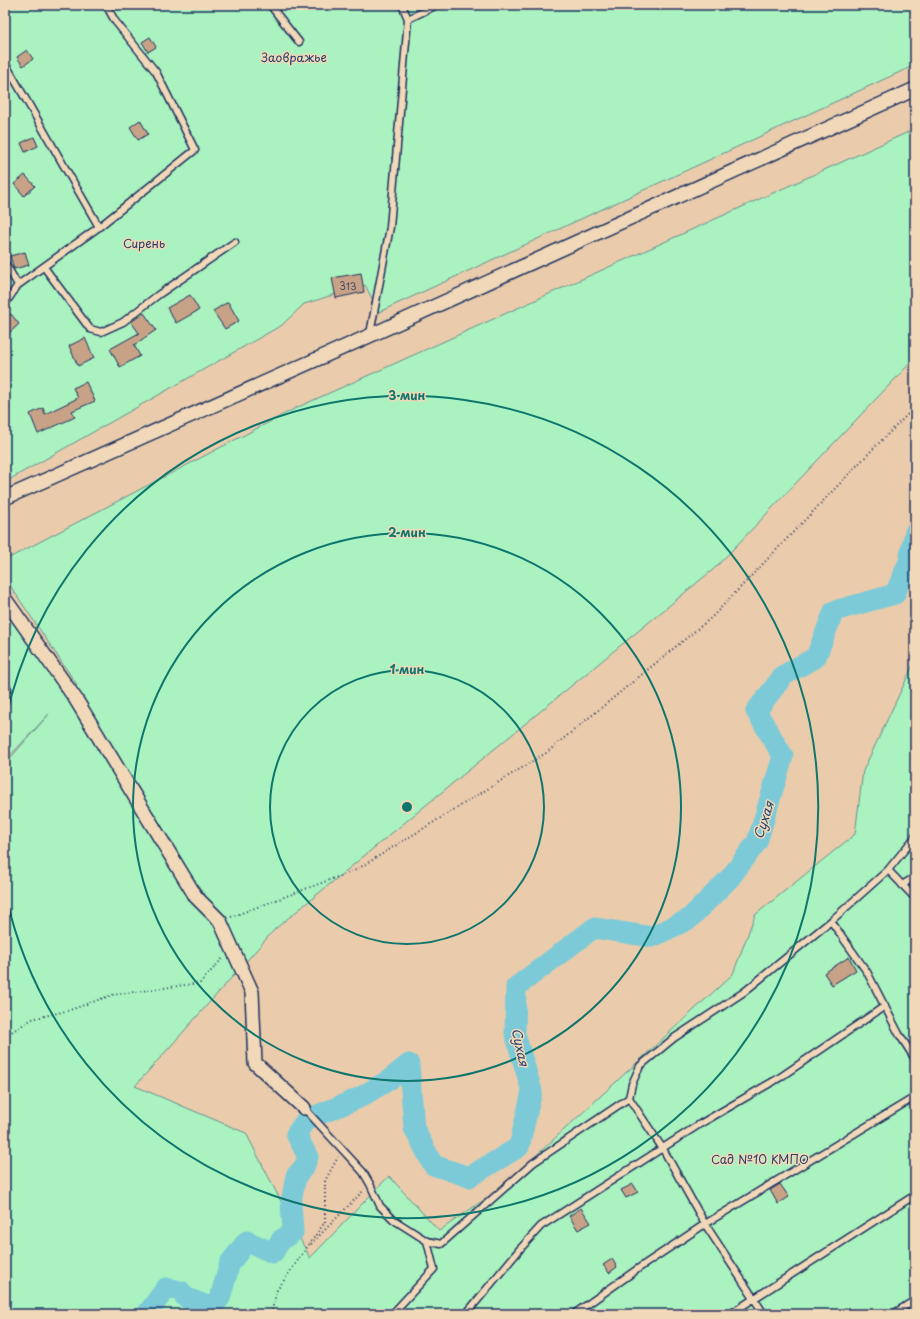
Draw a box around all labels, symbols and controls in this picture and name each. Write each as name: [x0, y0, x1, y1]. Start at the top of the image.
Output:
park label: Заовражье: [261, 48, 327, 66]
park label: Сирень: [123, 234, 165, 252]
house number: 313: [339, 278, 357, 293]
text: 3 мин: [389, 386, 426, 404]
text: 2 мин: [388, 523, 426, 541]
text: 1 мин: [390, 660, 425, 678]
water label: Сухая: [748, 798, 778, 841]
centre of rings: [400, 800, 414, 814]
water label: Сухая: [508, 1026, 534, 1069]
park label: Сад №10 КМПО: [711, 1150, 809, 1168]

